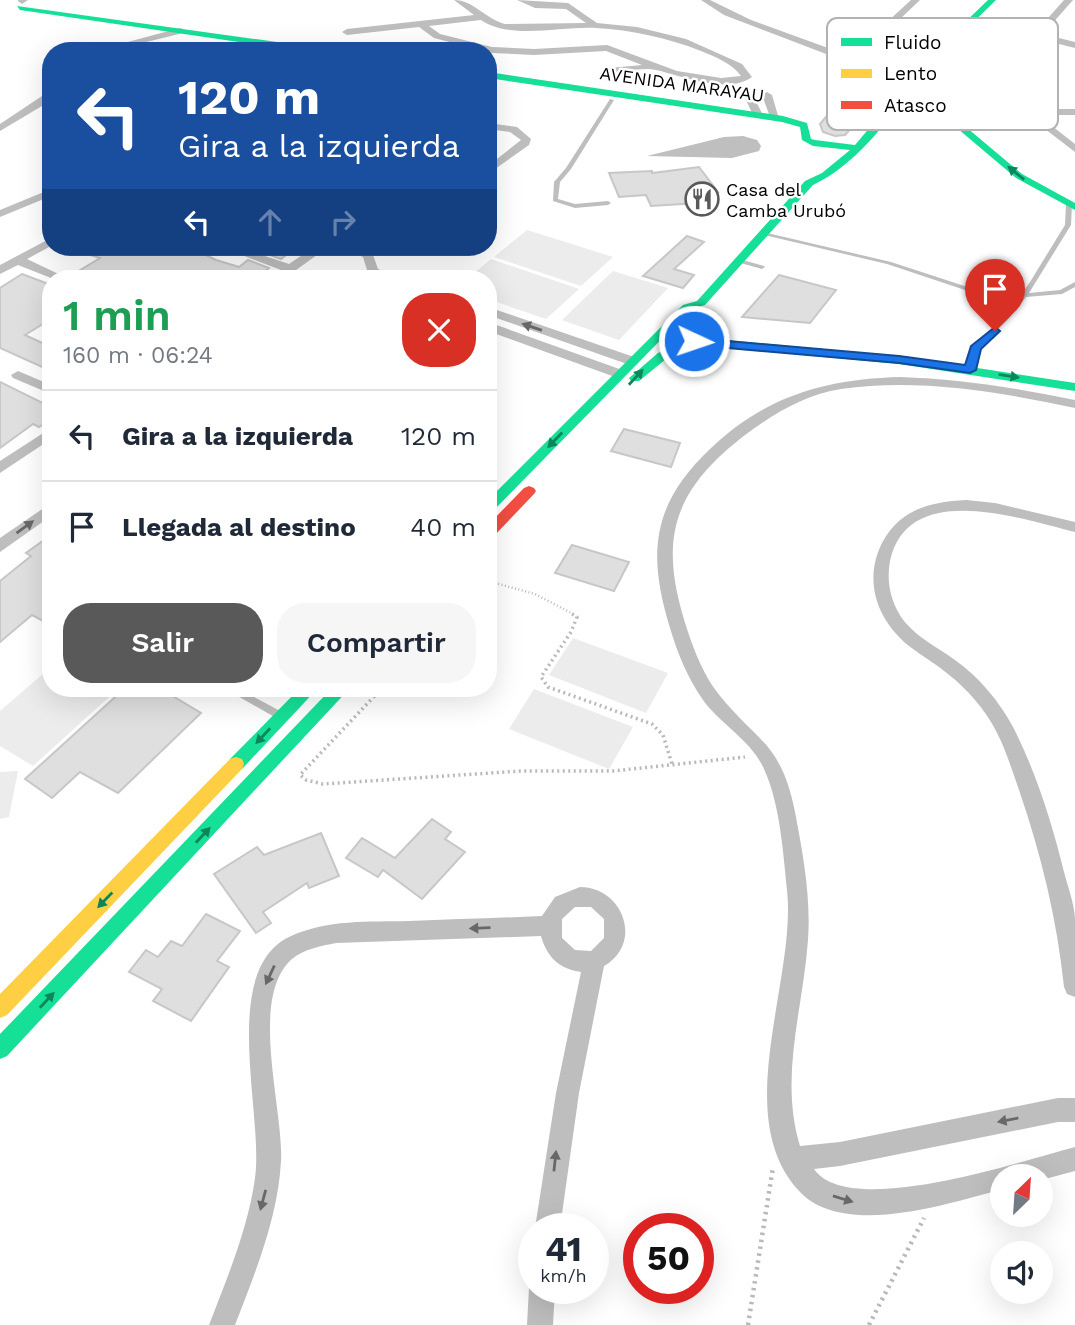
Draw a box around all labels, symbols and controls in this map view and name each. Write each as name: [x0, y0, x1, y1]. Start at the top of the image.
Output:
legend: [827, 18, 1058, 130]
text: Fluido: [884, 31, 942, 54]
street label: AVENIDA MARAYAU: [599, 62, 765, 106]
text: Lento: [884, 62, 937, 85]
text: 120 m: [178, 68, 320, 126]
icon: left: [63, 70, 154, 161]
text: Atasco: [884, 94, 947, 117]
text: Gira a la izquierda: [178, 127, 460, 165]
one-way arrow: [1008, 165, 1026, 180]
place label: Casa del Camba Urubó: [726, 179, 846, 221]
restaurant icon: Casa del Camba Urubó: [683, 180, 721, 218]
icon: left: [178, 203, 216, 241]
icon: ahead: [251, 203, 289, 241]
icon: right: [324, 203, 362, 241]
pin: [965, 259, 1025, 331]
icon: arrive: [976, 270, 1014, 308]
text: 1 min: [63, 291, 171, 340]
button: close: [402, 293, 476, 367]
position arrow: [657, 304, 731, 378]
one-way arrow: [522, 321, 543, 332]
text: 160 m · 06:24: [63, 342, 213, 369]
one-way arrow: [628, 369, 644, 386]
one-way arrow: [998, 370, 1020, 381]
icon: left: [63, 417, 101, 455]
text: Gira a la izquierda: [122, 421, 353, 451]
text: 120 m: [401, 421, 476, 451]
one-way arrow: [548, 431, 564, 448]
icon: arrive: [63, 508, 101, 546]
text: Llegada al destino: [122, 512, 356, 542]
text: 40 m: [410, 512, 476, 542]
one-way arrow: [16, 520, 35, 534]
button: Salir: [63, 603, 263, 683]
button: Compartir: [277, 603, 476, 683]
one-way arrow: [255, 727, 271, 744]
one-way arrow: [195, 827, 211, 844]
one-way arrow: [97, 891, 113, 908]
one-way arrow: [469, 923, 491, 934]
one-way arrow: [264, 965, 276, 985]
one-way arrow: [38, 992, 54, 1009]
one-way arrow: [997, 1115, 1019, 1126]
one-way arrow: [550, 1149, 561, 1171]
north arrow: [990, 1164, 1054, 1227]
map controls: [990, 1164, 1053, 1304]
one-way arrow: [257, 1189, 268, 1211]
one-way arrow: [833, 1194, 854, 1205]
speed limit sign: 50: [623, 1213, 714, 1304]
text: 41: [545, 1228, 582, 1270]
button: sound: [990, 1241, 1053, 1304]
text: km/h: [540, 1265, 587, 1286]

